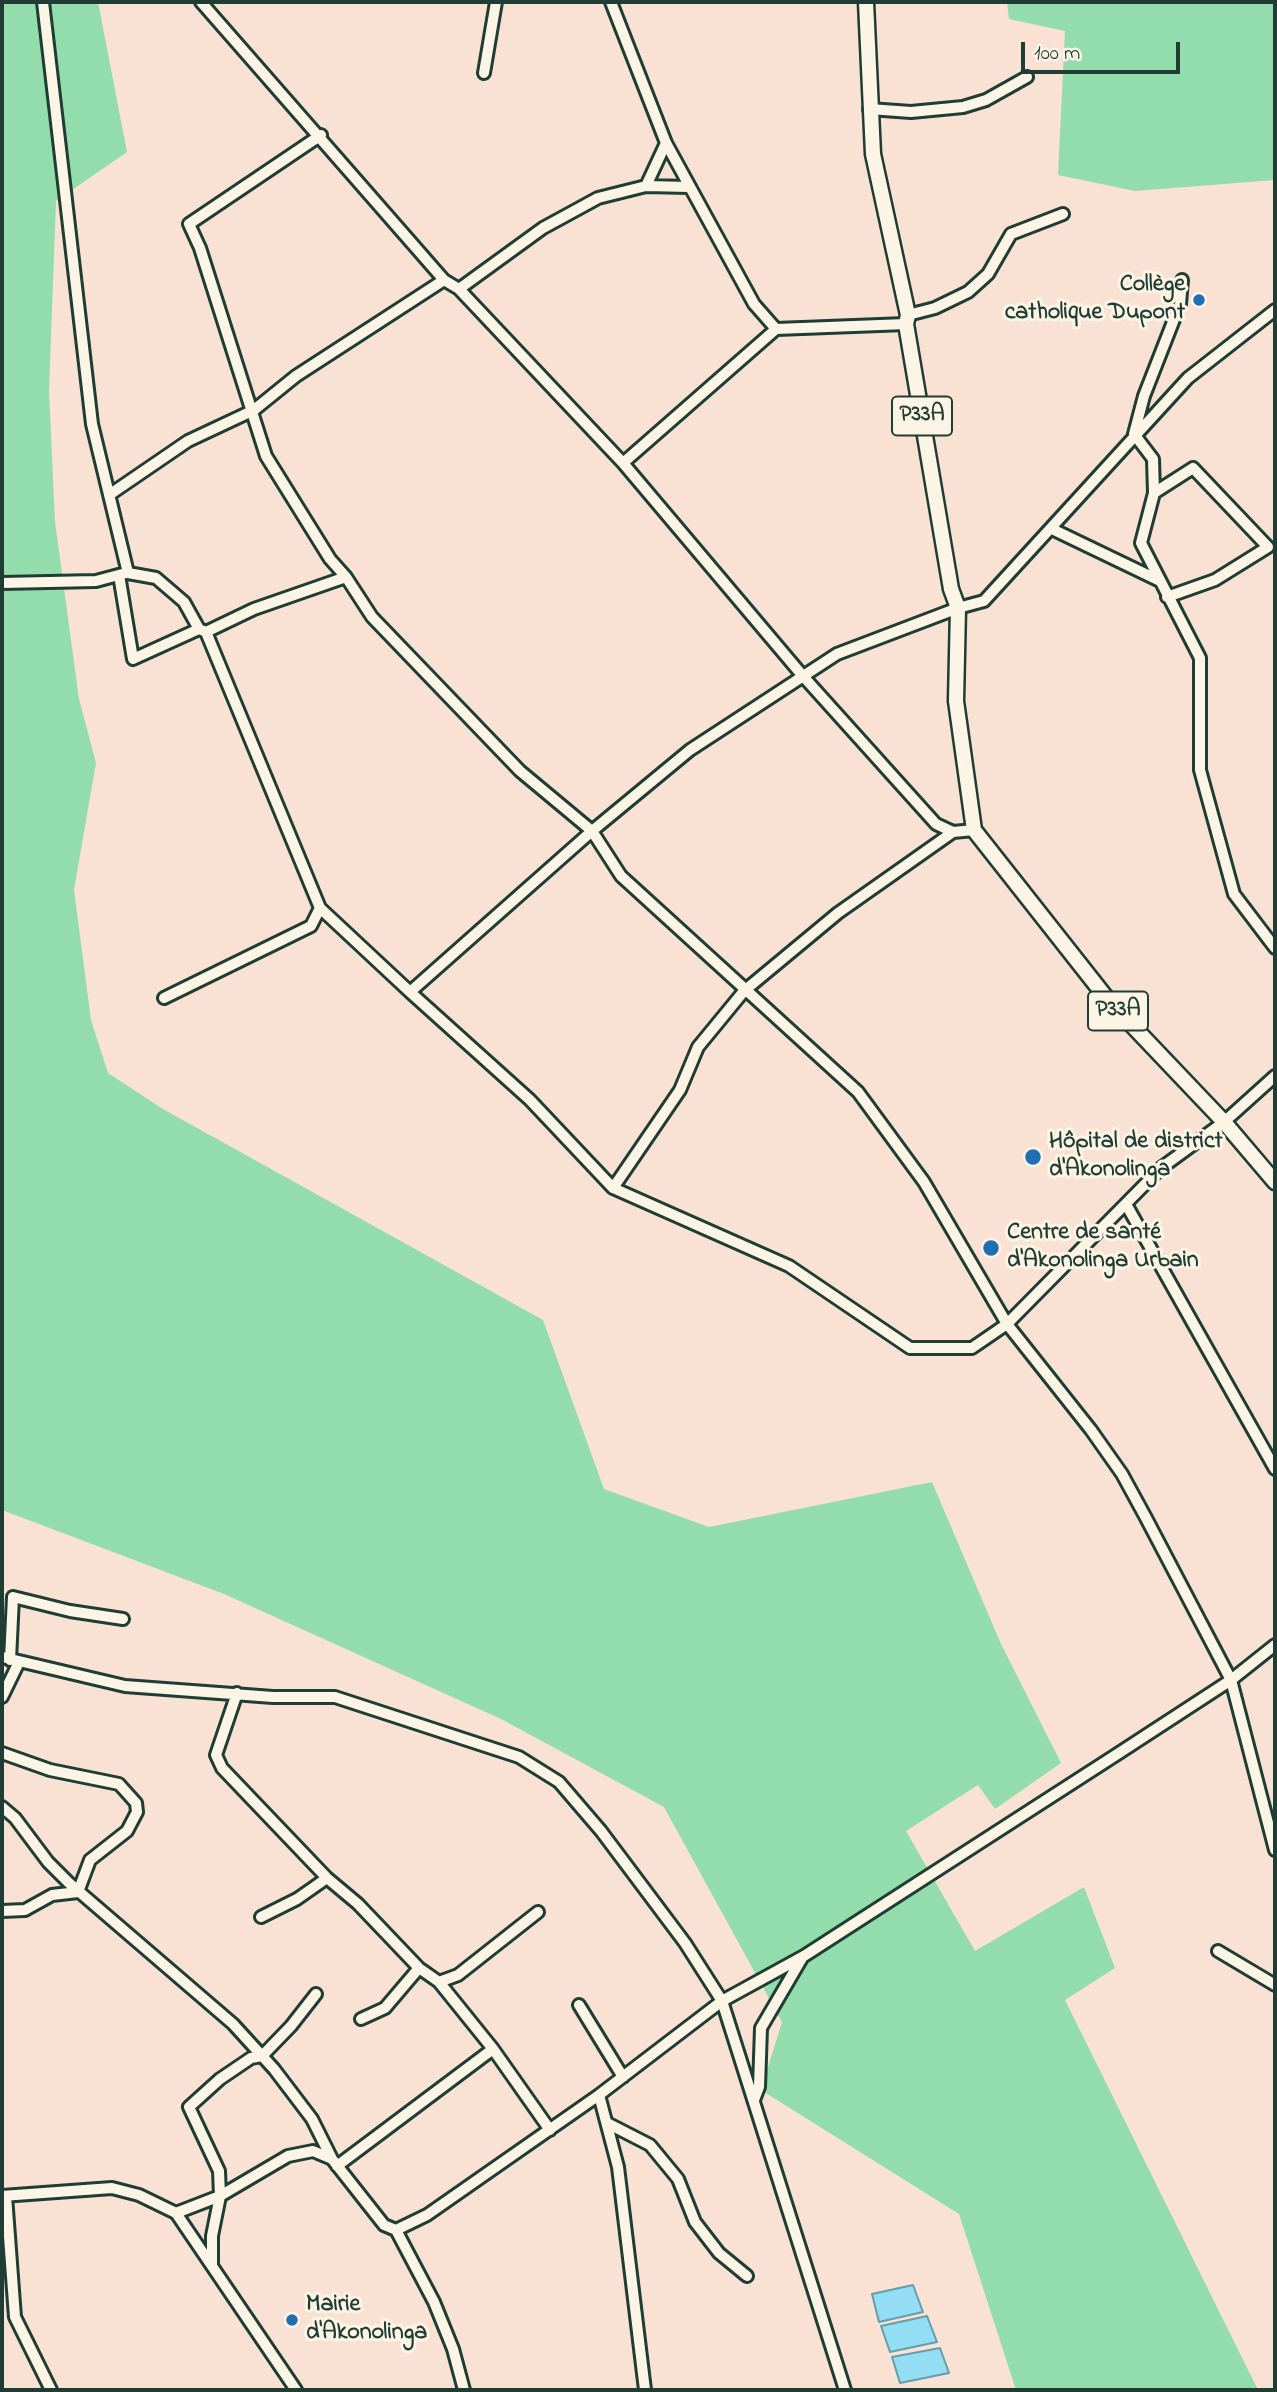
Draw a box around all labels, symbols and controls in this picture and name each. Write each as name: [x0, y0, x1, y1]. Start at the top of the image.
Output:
scale bar: [1025, 28, 1184, 72]
text: 100 m: [1034, 39, 1080, 69]
place label: Collège catholique Dupont: [1005, 272, 1185, 328]
marker: Collège catholique Dupont: [1191, 292, 1207, 308]
road number: P33A: [892, 396, 952, 436]
road number: P33A: [1088, 992, 1148, 1030]
place label: Hôpital de district d'Akonolinga: [1049, 1129, 1223, 1185]
marker: Hôpital de district d'Akonolinga: [1023, 1147, 1043, 1167]
place label: Centre de santé d'Akonolinga Urbain: [1007, 1220, 1199, 1276]
marker: Centre de santé d'Akonolinga Urbain: [981, 1238, 1001, 1258]
place label: Mairie d'Akonolinga: [306, 2292, 427, 2348]
marker: Mairie d'Akonolinga: [284, 2312, 300, 2328]

